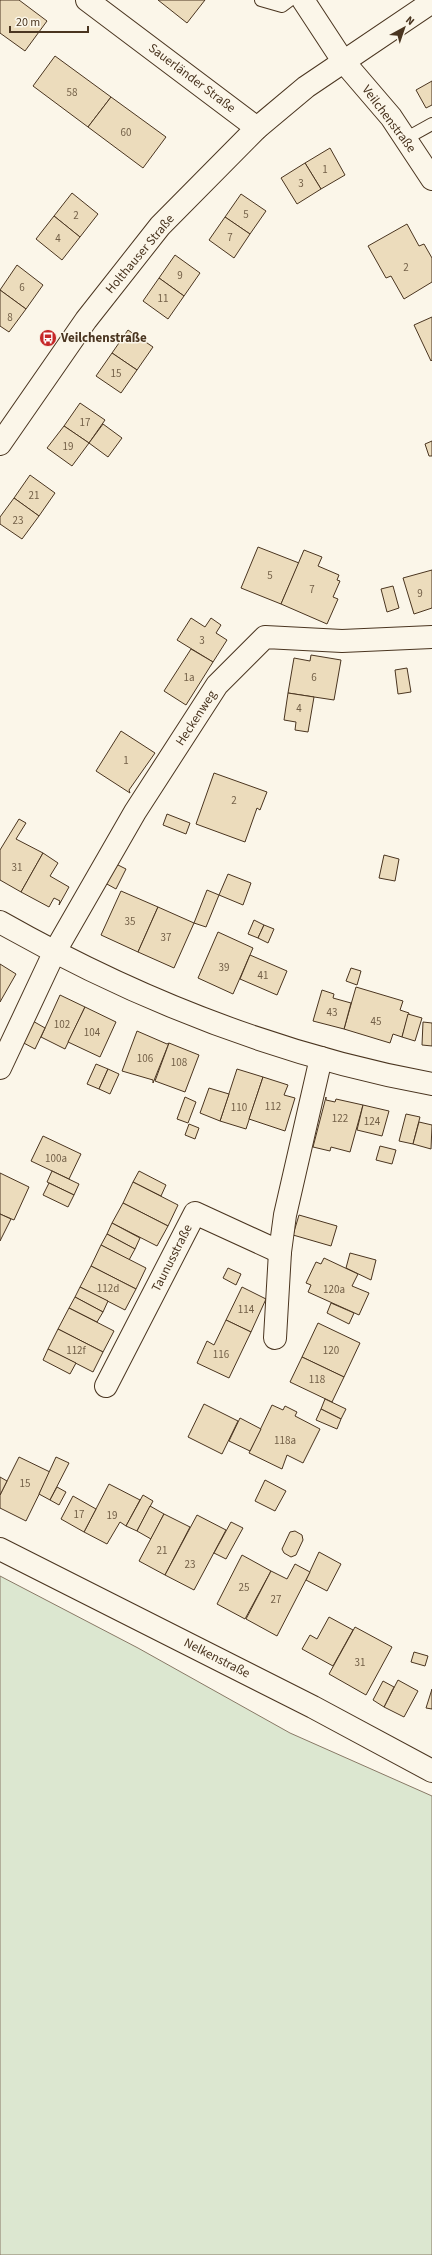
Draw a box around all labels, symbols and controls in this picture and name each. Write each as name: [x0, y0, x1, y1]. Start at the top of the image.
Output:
scale bar: [10, 8, 88, 34]
north arrow: [384, 8, 424, 48]
text: N: [402, 13, 418, 29]
text: 20 m: [16, 14, 40, 31]
street label: Sauerländer Straße: [145, 39, 239, 117]
street label: Veilchenstraße: [358, 82, 420, 156]
house number: 58: [67, 85, 78, 100]
house number: 60: [121, 125, 131, 140]
house number: 1: [322, 162, 328, 177]
house number: 3: [298, 176, 304, 191]
house number: 5: [243, 207, 249, 222]
house number: 2: [73, 208, 79, 223]
street label: Holthauser Straße: [101, 210, 179, 298]
house number: 7: [227, 230, 233, 245]
house number: 4: [55, 231, 61, 246]
house number: 2: [403, 260, 409, 275]
house number: 9: [177, 268, 183, 283]
house number: 6: [19, 280, 25, 295]
house number: 11: [158, 291, 168, 306]
house number: 8: [7, 310, 13, 325]
bus stop icon: Veilchenstraße: [38, 328, 58, 348]
place label: Veilchenstraße: [60, 329, 147, 347]
house number: 15: [111, 366, 121, 381]
house number: 17: [80, 415, 90, 430]
house number: 19: [63, 439, 73, 454]
house number: 21: [29, 488, 39, 503]
house number: 23: [13, 513, 23, 528]
house number: 5: [267, 568, 273, 583]
house number: 7: [309, 582, 315, 597]
house number: 9: [417, 586, 423, 601]
house number: 3: [199, 633, 205, 648]
house number: 1a: [183, 670, 195, 685]
house number: 6: [311, 670, 317, 685]
street label: Heckenweg: [171, 686, 221, 749]
house number: 4: [296, 701, 302, 716]
house number: 1: [123, 753, 129, 768]
house number: 2: [231, 793, 237, 808]
house number: 31: [12, 860, 22, 875]
house number: 35: [125, 914, 135, 929]
house number: 37: [161, 930, 171, 945]
house number: 39: [219, 960, 229, 975]
house number: 41: [258, 968, 268, 983]
house number: 43: [327, 1005, 337, 1020]
house number: 45: [371, 1014, 381, 1029]
house number: 102: [54, 1017, 70, 1032]
house number: 104: [84, 1025, 101, 1040]
house number: 106: [137, 1051, 154, 1066]
house number: 108: [171, 1055, 188, 1070]
house number: 112: [265, 1099, 281, 1114]
house number: 110: [231, 1100, 247, 1115]
house number: 122: [332, 1111, 348, 1126]
house number: 124: [364, 1114, 381, 1129]
house number: 100a: [45, 1151, 67, 1166]
street label: Taunusstraße: [147, 1221, 197, 1295]
house number: 112d: [97, 1281, 119, 1296]
house number: 120a: [323, 1282, 345, 1297]
house number: 114: [238, 1302, 255, 1317]
house number: 112f: [66, 1343, 87, 1358]
house number: 120: [323, 1343, 339, 1358]
house number: 116: [213, 1347, 230, 1362]
house number: 118: [309, 1372, 326, 1387]
house number: 118a: [274, 1433, 296, 1448]
house number: 15: [20, 1476, 30, 1491]
house number: 17: [74, 1507, 84, 1522]
house number: 19: [107, 1508, 117, 1523]
house number: 21: [157, 1543, 167, 1558]
house number: 23: [185, 1557, 195, 1572]
house number: 25: [239, 1580, 249, 1595]
house number: 27: [271, 1592, 281, 1607]
street label: Nelkenstraße: [181, 1634, 253, 1682]
house number: 31: [355, 1655, 365, 1670]

